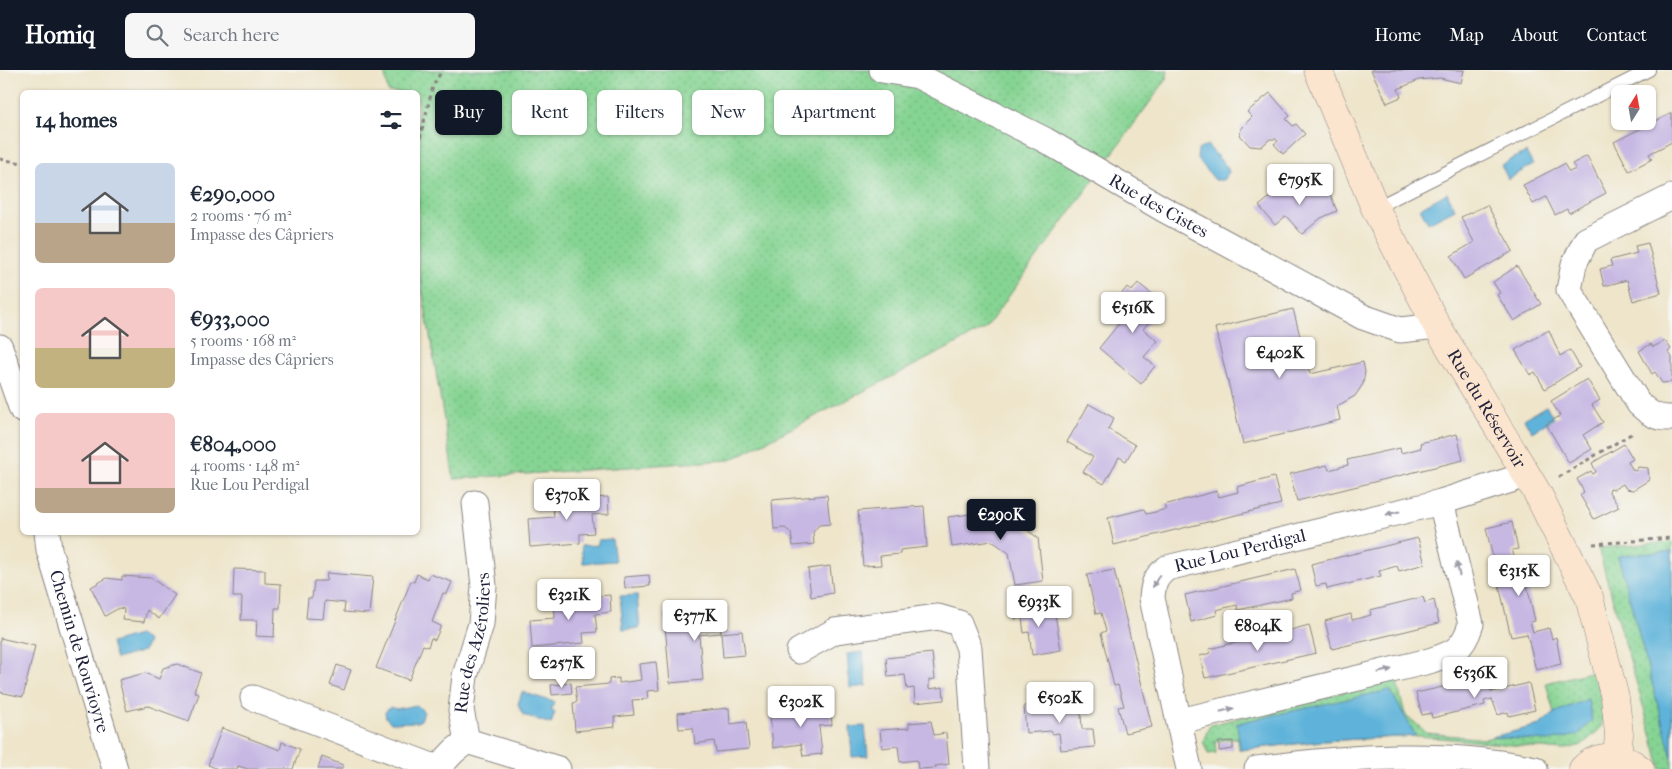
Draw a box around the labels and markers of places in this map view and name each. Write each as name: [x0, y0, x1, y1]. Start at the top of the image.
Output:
pin: €795K: [1265, 164, 1335, 206]
pin: €516K: [1098, 292, 1168, 334]
pin: €402K: [1245, 336, 1315, 379]
pin: €370K: [532, 478, 602, 521]
pin: €290K: [966, 498, 1036, 541]
pin: €315K: [1484, 554, 1554, 597]
pin: €321K: [534, 578, 604, 621]
pin: €933K: [1004, 586, 1074, 628]
pin: €377K: [660, 600, 730, 642]
pin: €804K: [1223, 610, 1293, 652]
pin: €257K: [527, 646, 597, 689]
pin: €536K: [1440, 656, 1510, 699]
pin: €502K: [1025, 682, 1095, 724]
pin: €302K: [766, 686, 836, 728]

